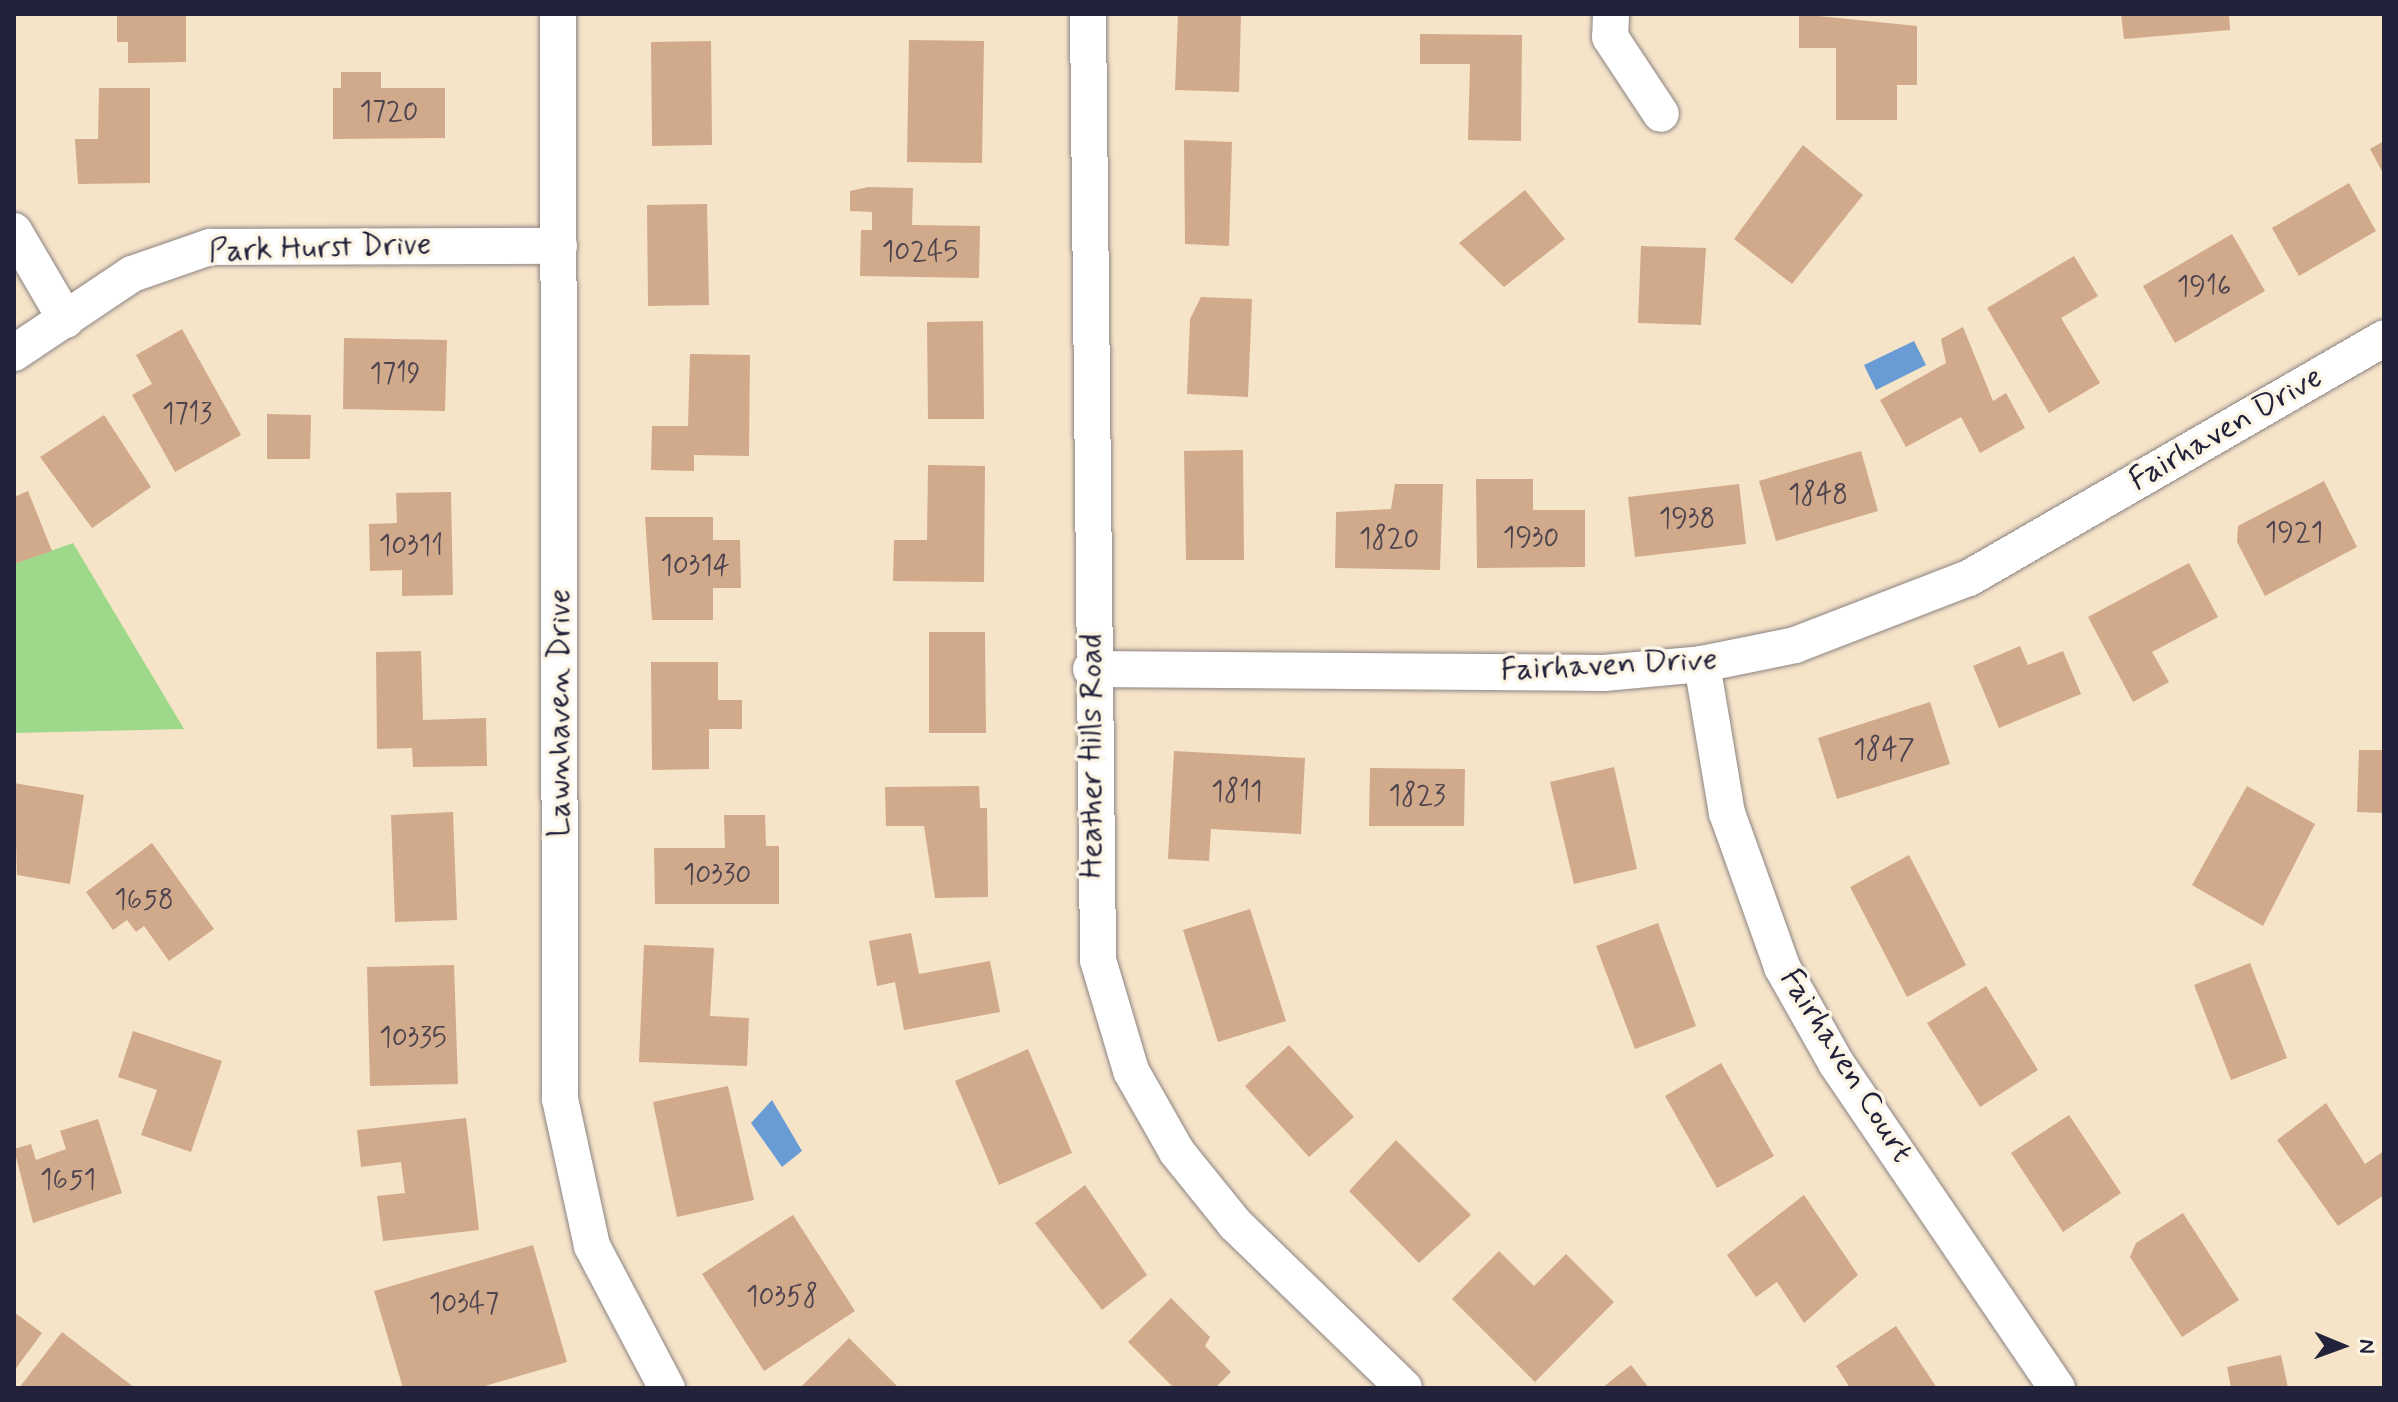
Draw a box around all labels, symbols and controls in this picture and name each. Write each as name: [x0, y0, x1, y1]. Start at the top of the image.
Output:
house number: 1720: [360, 96, 418, 130]
street label: Park Hurst Drive: [208, 225, 432, 271]
house number: 10245: [882, 236, 958, 270]
house number: 1916: [2177, 271, 2231, 305]
house number: 1719: [369, 358, 421, 392]
street label: Fairhaven Drive: [2124, 359, 2328, 499]
house number: 1713: [162, 398, 212, 432]
house number: 1848: [1788, 479, 1848, 513]
house number: 1938: [1659, 503, 1715, 537]
house number: 1921: [2265, 517, 2323, 551]
house number: 1930: [1503, 522, 1559, 556]
house number: 1820: [1359, 523, 1419, 557]
house number: 10311: [379, 530, 443, 564]
house number: 10314: [660, 550, 730, 584]
street label: Lawnhaven Drive: [541, 589, 579, 837]
street label: Heather Hills Road: [1073, 633, 1111, 879]
street label: Fairhaven Drive: [1501, 640, 1717, 690]
house number: 1847: [1853, 734, 1915, 768]
house number: 1811: [1211, 776, 1263, 810]
house number: 1823: [1388, 780, 1446, 814]
house number: 10330: [683, 859, 751, 893]
house number: 1658: [114, 884, 174, 918]
street label: Fairhaven Court: [1771, 962, 1921, 1170]
house number: 10335: [379, 1022, 447, 1056]
house number: 1651: [40, 1164, 96, 1198]
house number: 10358: [746, 1281, 818, 1315]
house number: 10347: [429, 1288, 499, 1322]
north arrow: [2302, 1306, 2382, 1386]
text: N: [2352, 1339, 2380, 1354]

